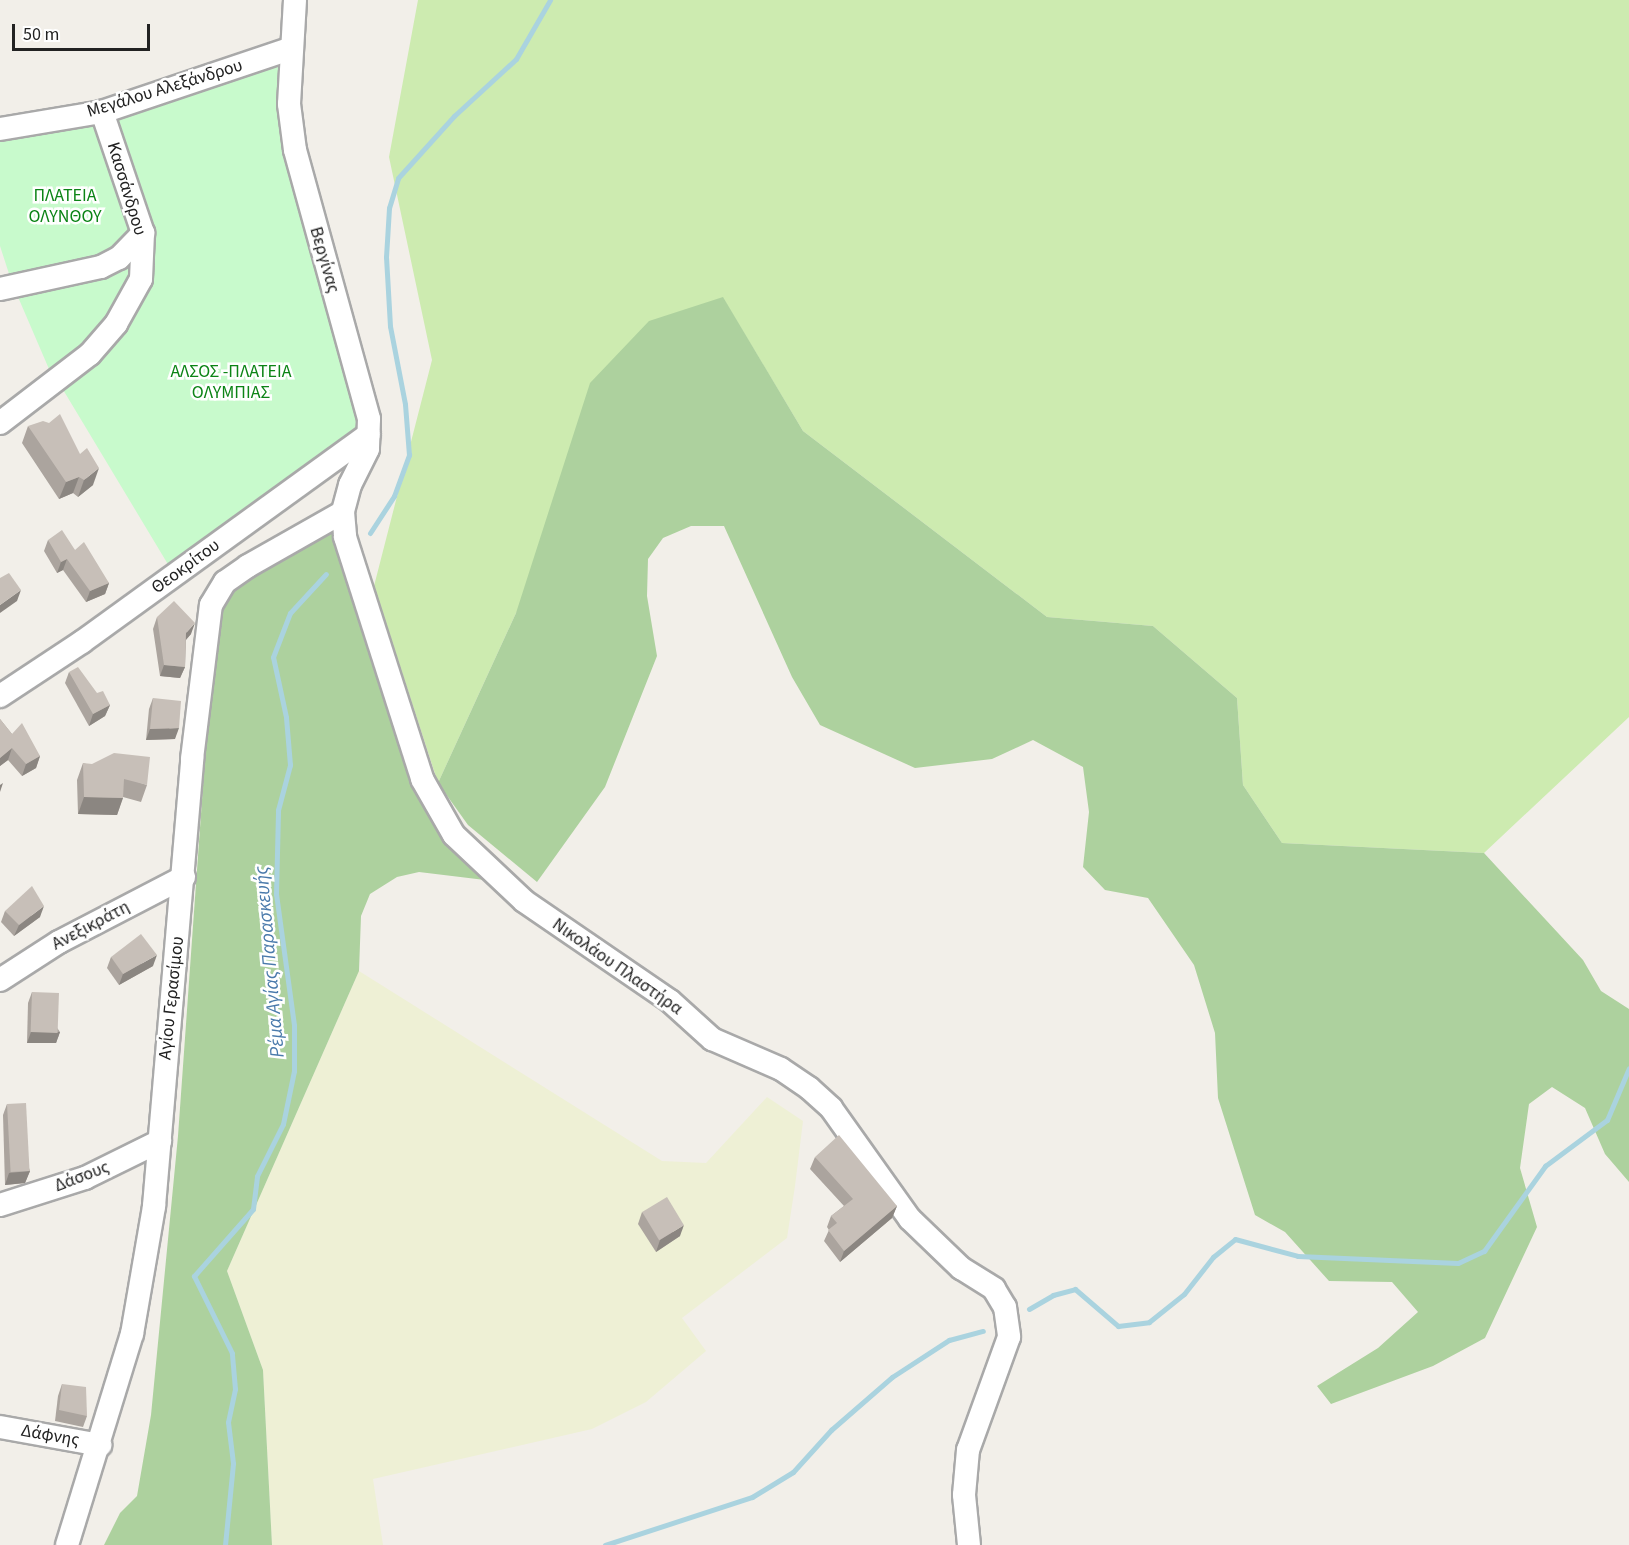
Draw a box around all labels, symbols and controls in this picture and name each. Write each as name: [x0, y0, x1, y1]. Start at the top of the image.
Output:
scale bar: [15, 12, 153, 50]
text: 50 m: [23, 22, 59, 47]
street label: Μεγάλου Αλεξάνδρου: [85, 55, 245, 123]
street label: Κασσάνδρου: [102, 140, 150, 238]
park label: ΠΛΑΤΕΙΑ ΟΛΥΝΘΟΥ: [28, 186, 102, 228]
street label: Βεργίνας: [304, 224, 344, 296]
park label: ΑΛΣΟΣ -ΠΛΑΤΕΙΑ ΟΛΥΜΠΙΑΣ: [170, 362, 292, 404]
street label: Θεοκρίτου: [148, 535, 224, 599]
water label: Ρέμα Αγίας Παρασκευής: [250, 865, 290, 1059]
street label: Ανεξικράτη: [48, 896, 134, 956]
street label: Νικολάου Πλαστήρα: [548, 914, 686, 1020]
street label: Αγίου Γερασίμου: [155, 935, 189, 1061]
street label: Δάσους: [52, 1157, 112, 1197]
street label: Δάφνης: [19, 1420, 81, 1452]

